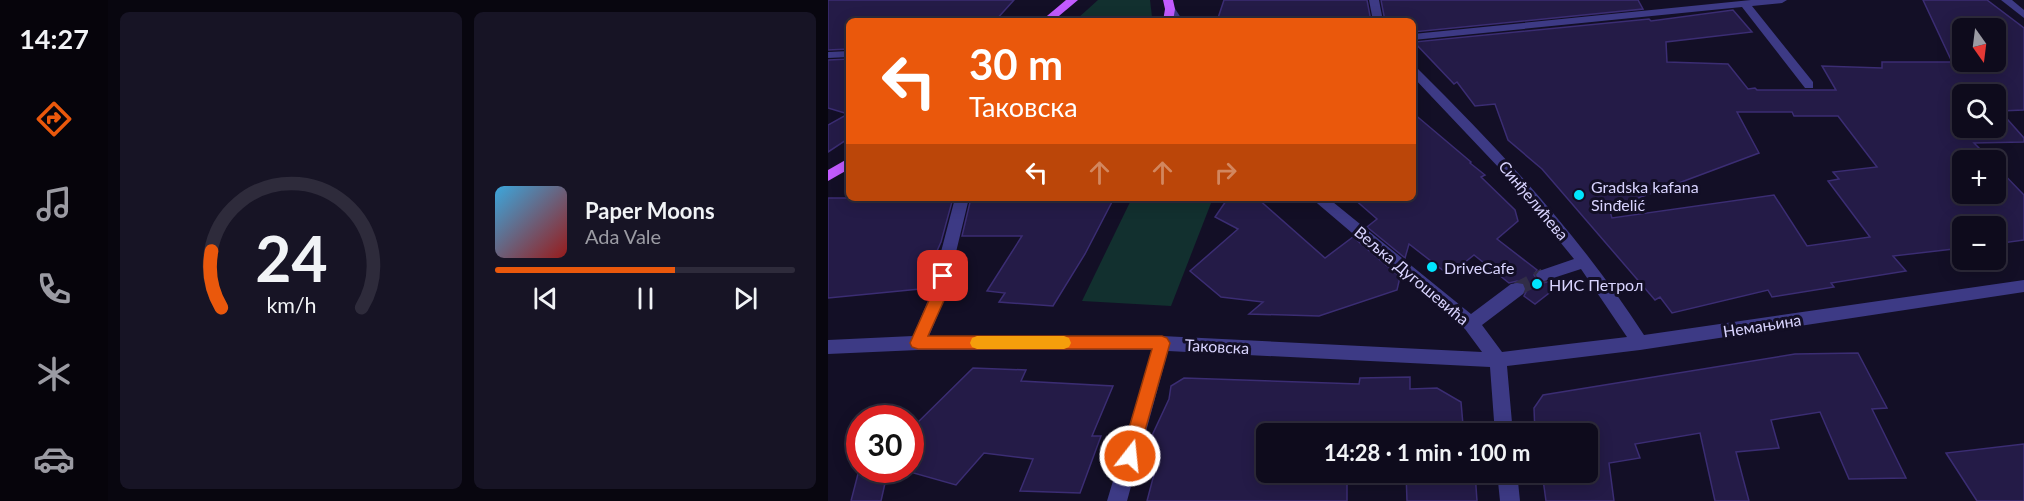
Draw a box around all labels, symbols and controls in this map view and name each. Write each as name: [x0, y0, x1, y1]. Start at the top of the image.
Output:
north arrow: [1952, 18, 2006, 72]
map controls: [1952, 18, 2006, 270]
text: 14:27: [19, 22, 89, 55]
text: 30 m: [969, 39, 1063, 89]
icon: left: [870, 42, 948, 120]
button: search: [1952, 84, 2006, 138]
text: Таковска: [969, 90, 1078, 123]
icon: directions: [33, 98, 75, 140]
button: +: [1952, 150, 2006, 204]
icon: left: [1020, 156, 1053, 189]
icon: ahead: [1083, 156, 1116, 189]
icon: ahead: [1146, 156, 1179, 189]
icon: right: [1209, 156, 1242, 189]
street label: Синђелићева: [1495, 156, 1573, 244]
place label: Gradska kafana Sinđelić: [1591, 177, 1699, 214]
icon: music: [33, 183, 75, 225]
marker: Gradska kafana Sinđelić: [1572, 188, 1586, 202]
text: Paper Moons: [585, 197, 715, 224]
button: −: [1952, 216, 2006, 270]
text: 24: [255, 220, 327, 295]
street label: Вељка Дугошевића: [1351, 222, 1473, 328]
text: Ada Vale: [585, 224, 661, 248]
pin: [917, 250, 968, 301]
place label: DriveCafe: [1444, 258, 1514, 277]
icon: arrive: [926, 259, 959, 292]
marker: DriveCafe: [1425, 260, 1439, 274]
icon: phone: [33, 268, 75, 310]
place label: НИС Петрол: [1549, 275, 1643, 294]
marker: НИС Петрол: [1530, 277, 1544, 291]
icon: previous: [529, 282, 562, 315]
icon: pause: [629, 282, 662, 315]
icon: next: [729, 282, 762, 315]
text: km/h: [266, 292, 316, 318]
street label: Немањина: [1722, 309, 1802, 341]
street label: Таковска: [1184, 335, 1250, 357]
icon: climate: [33, 353, 75, 395]
speed limit sign: 30: [846, 405, 924, 483]
position arrow: [1098, 424, 1162, 488]
icon: car: [33, 438, 75, 480]
text: 14:28 · 1 min · 100 m: [1324, 439, 1530, 466]

